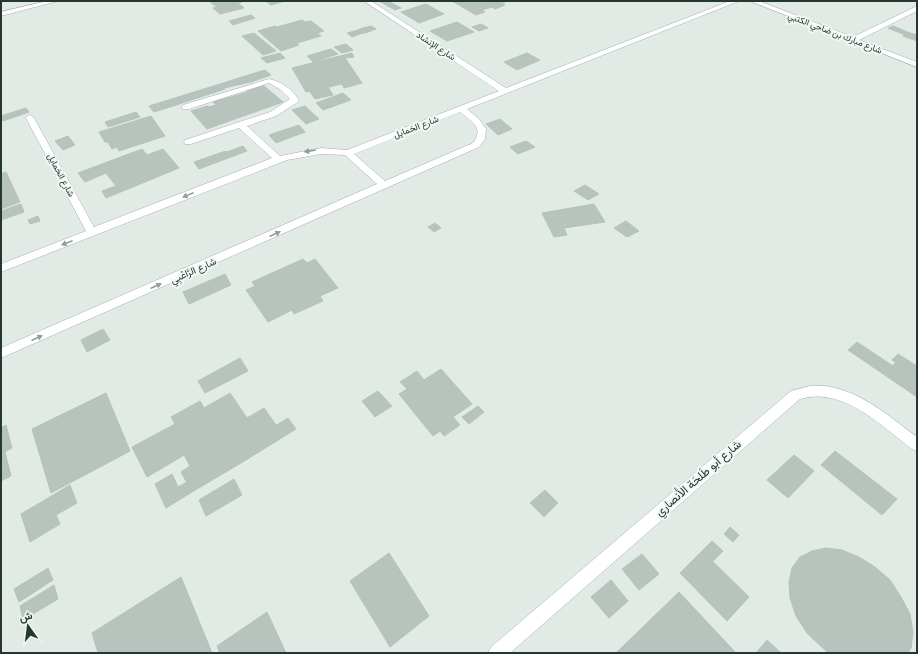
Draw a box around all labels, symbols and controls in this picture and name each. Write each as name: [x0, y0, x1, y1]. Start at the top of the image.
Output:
street label: شارع مبارك بن ضاحي الكتبي: [786, 9, 884, 57]
street label: شارع الإنشاد: [414, 29, 458, 63]
street label: شارع الخمايل: [392, 113, 440, 141]
one-way arrow: [304, 149, 316, 155]
street label: شارع الخمايل: [45, 151, 77, 199]
one-way arrow: [182, 192, 193, 198]
one-way arrow: [269, 231, 281, 237]
one-way arrow: [60, 240, 72, 246]
street label: شارع الرَّاعْبِي: [168, 254, 219, 288]
one-way arrow: [150, 283, 161, 289]
one-way arrow: [31, 335, 42, 341]
street label: شارع أبو طَلحَة الأَنصاري: [651, 435, 746, 521]
north arrow: [8, 606, 48, 646]
text: ش: [17, 608, 34, 625]

